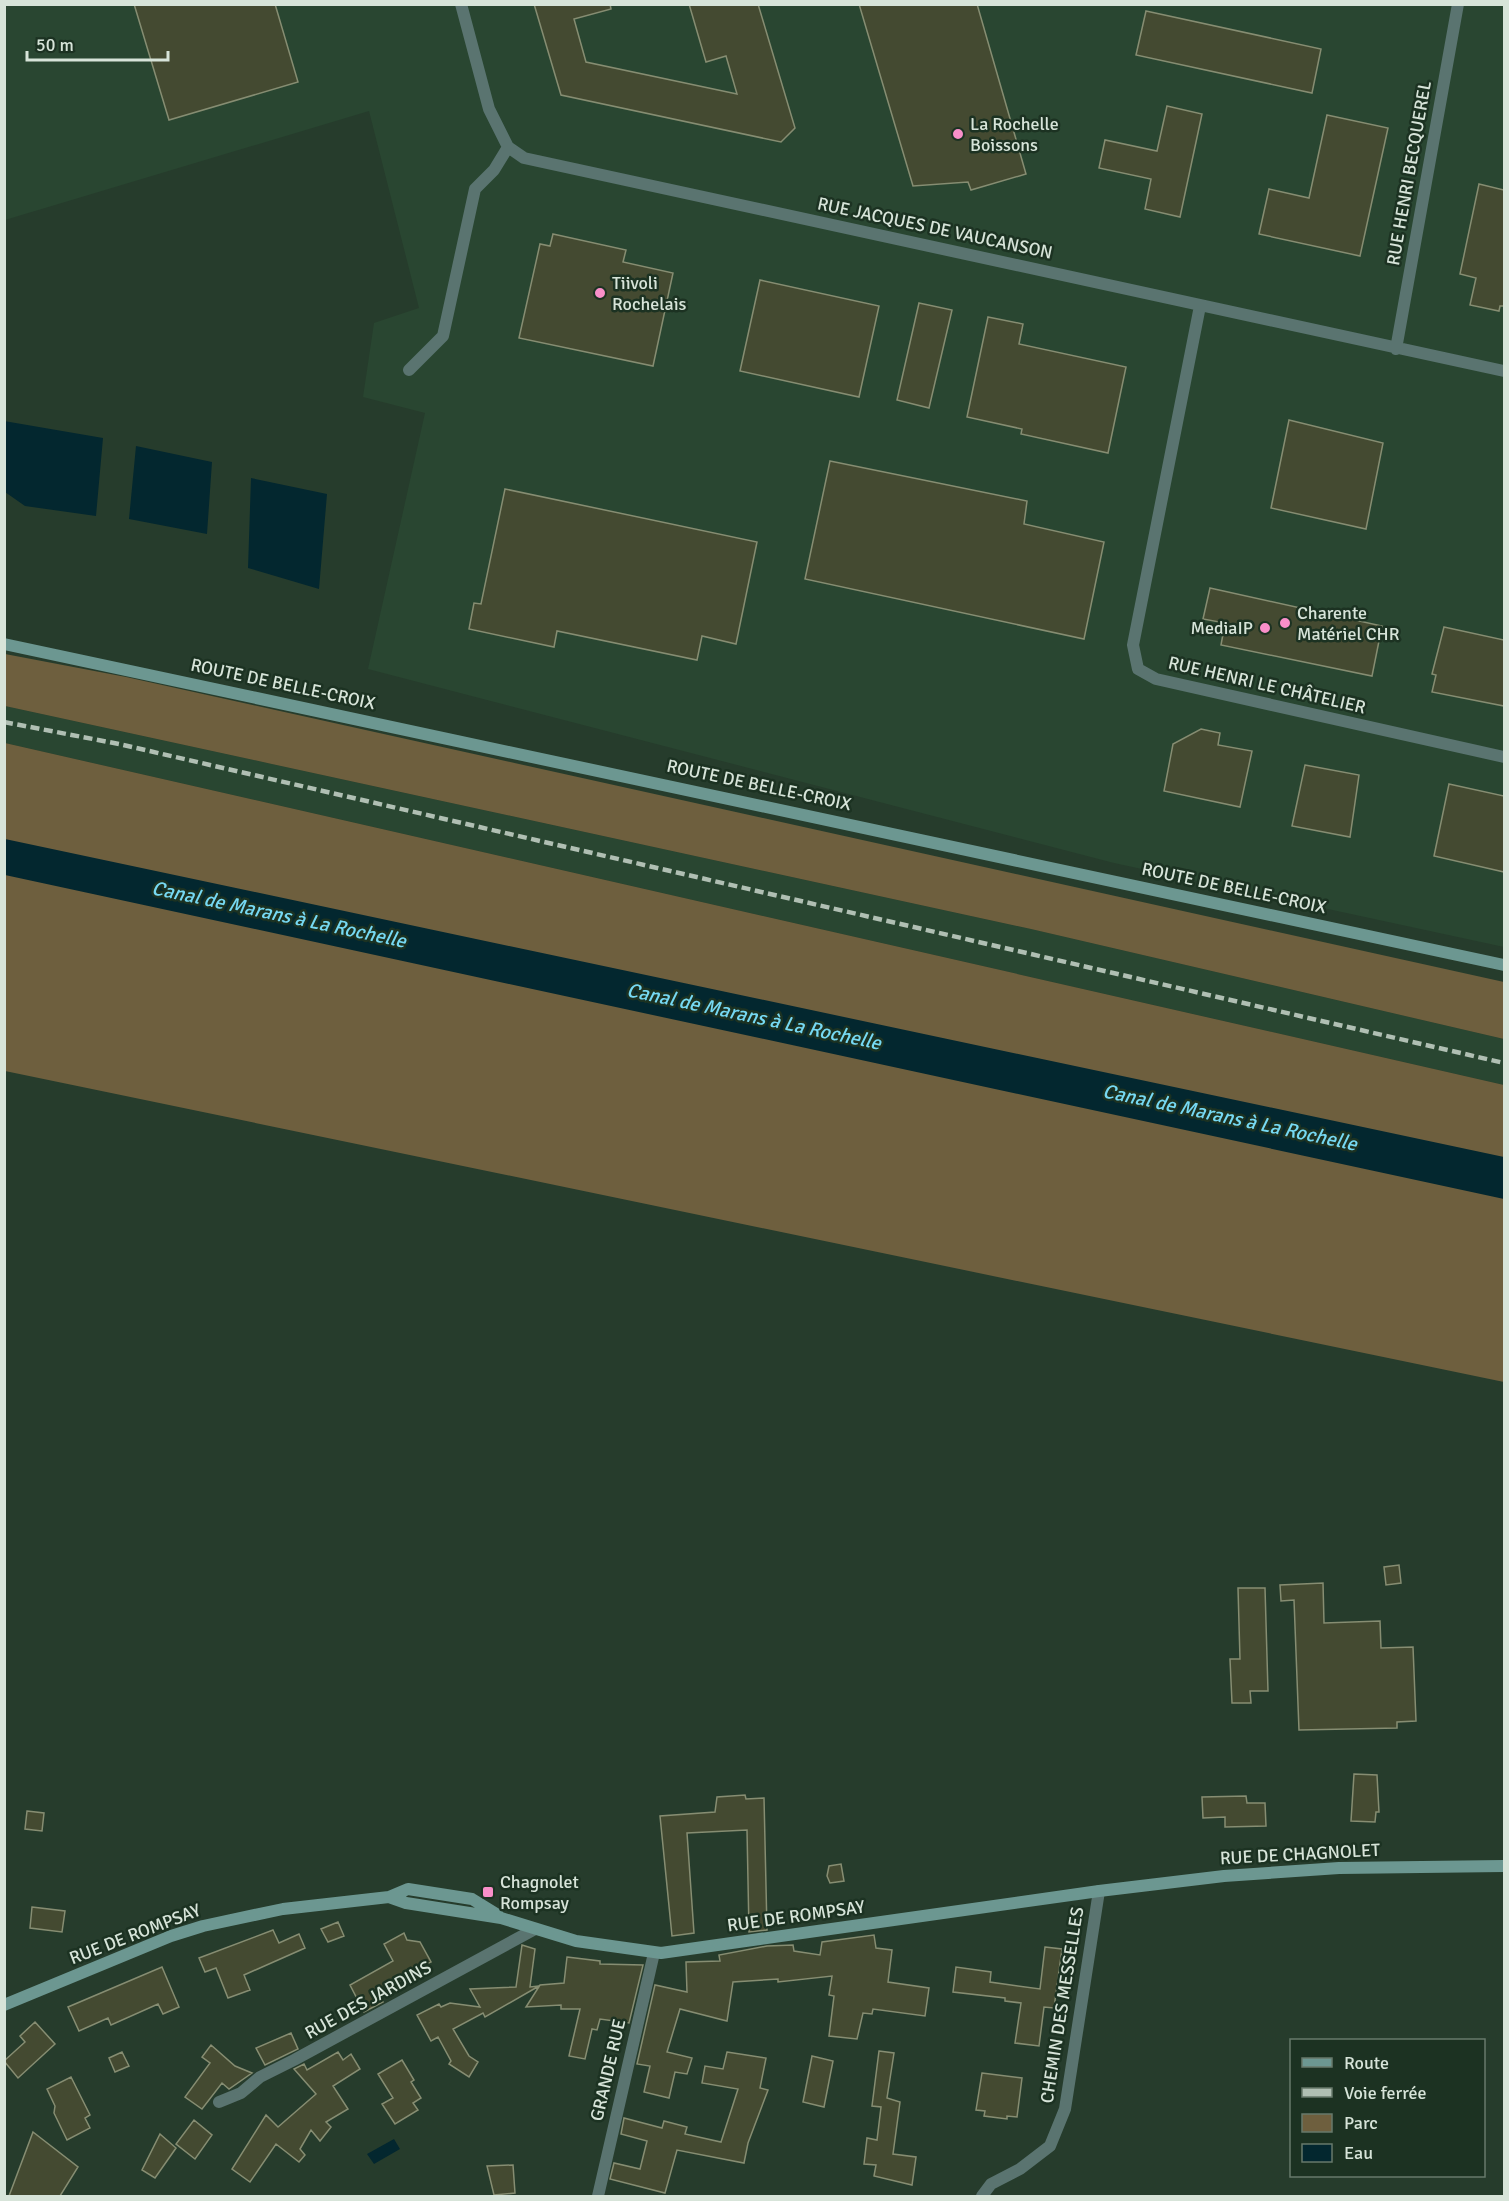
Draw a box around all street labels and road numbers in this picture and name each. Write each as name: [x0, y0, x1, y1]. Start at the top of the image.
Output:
street label: RUE HENRI BECQUEREL: [1382, 79, 1436, 267]
street label: RUE JACQUES DE VAUCANSON: [815, 192, 1055, 264]
street label: RUE HENRI LE CHÂTELIER: [1166, 652, 1368, 719]
street label: ROUTE DE BELLE-CROIX: [189, 654, 378, 714]
street label: ROUTE DE BELLE-CROIX: [665, 755, 854, 815]
street label: ROUTE DE BELLE-CROIX: [1140, 858, 1329, 918]
street label: RUE DE CHAGNOLET: [1219, 1839, 1381, 1869]
street label: RUE DE ROMPSAY: [726, 1895, 866, 1937]
street label: RUE DE ROMPSAY: [66, 1899, 204, 1969]
street label: CHEMIN DES MESSELLES: [1036, 1905, 1088, 2105]
street label: RUE DES JARDINS: [301, 1956, 435, 2044]
street label: GRANDE RUE: [586, 2017, 630, 2123]

